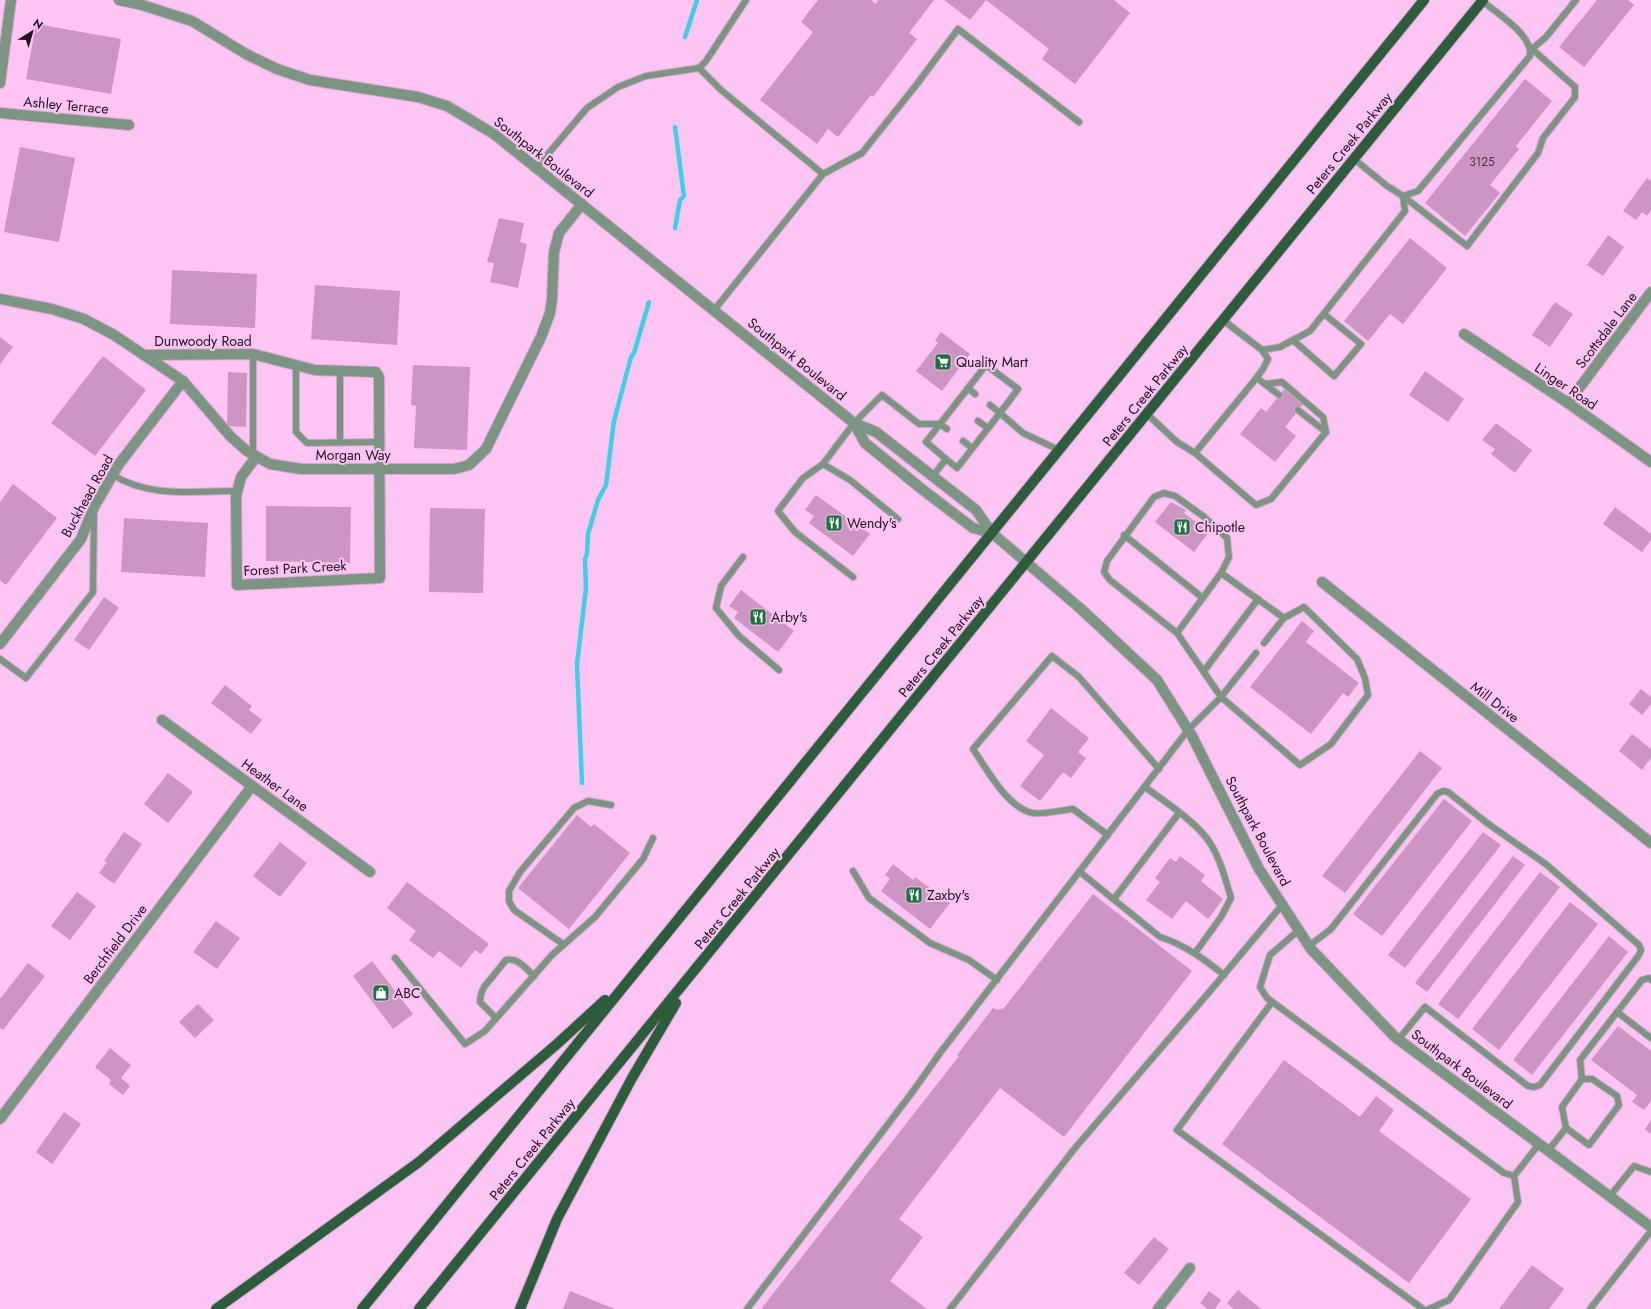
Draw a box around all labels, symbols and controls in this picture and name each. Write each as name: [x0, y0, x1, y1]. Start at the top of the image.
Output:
north arrow: [12, 12, 52, 52]
text: N: [30, 15, 46, 33]
street label: Peters Creek Parkway: [1302, 87, 1397, 198]
street label: Ashley Terrace: [23, 91, 109, 119]
street label: Southpark Boulevard: [490, 112, 598, 202]
house number: 3125: [1469, 153, 1495, 171]
street label: Scottsdale Lane: [1571, 288, 1641, 372]
street label: Southpark Boulevard: [743, 313, 851, 405]
street label: Dunwoody Road: [154, 331, 252, 351]
street label: Peters Creek Parkway: [1098, 339, 1193, 450]
supermarket icon: Quality Mart: [933, 352, 953, 372]
place label: Quality Mart: [956, 352, 1029, 372]
street label: Linger Road: [1531, 358, 1601, 414]
street label: Morgan Way: [315, 445, 391, 465]
street label: Buckhead Road: [56, 451, 118, 541]
restaurant icon: Wendy's: [824, 513, 844, 533]
place label: Wendy's: [847, 513, 897, 533]
restaurant icon: Chipotle: [1172, 517, 1192, 537]
place label: Chipotle: [1195, 517, 1245, 537]
street label: Forest Park Creek: [243, 555, 348, 581]
street label: Peters Creek Parkway: [894, 590, 989, 701]
restaurant icon: Arby's: [748, 607, 768, 627]
place label: Arby's: [771, 607, 808, 627]
street label: Mill Drive: [1466, 677, 1524, 727]
street label: Heather Lane: [237, 754, 313, 816]
street label: Southpark Boulevard: [1221, 772, 1295, 890]
street label: Peters Creek Parkway: [690, 842, 785, 953]
restaurant icon: Zaxby's: [904, 885, 924, 905]
place label: Zaxby's: [927, 885, 970, 905]
street label: Berchfield Drive: [78, 900, 152, 988]
shop icon: ABC: [371, 983, 391, 1003]
place label: ABC: [394, 983, 421, 1003]
street label: Southpark Boulevard: [1407, 1024, 1517, 1114]
street label: Peters Creek Parkway: [485, 1093, 580, 1204]

